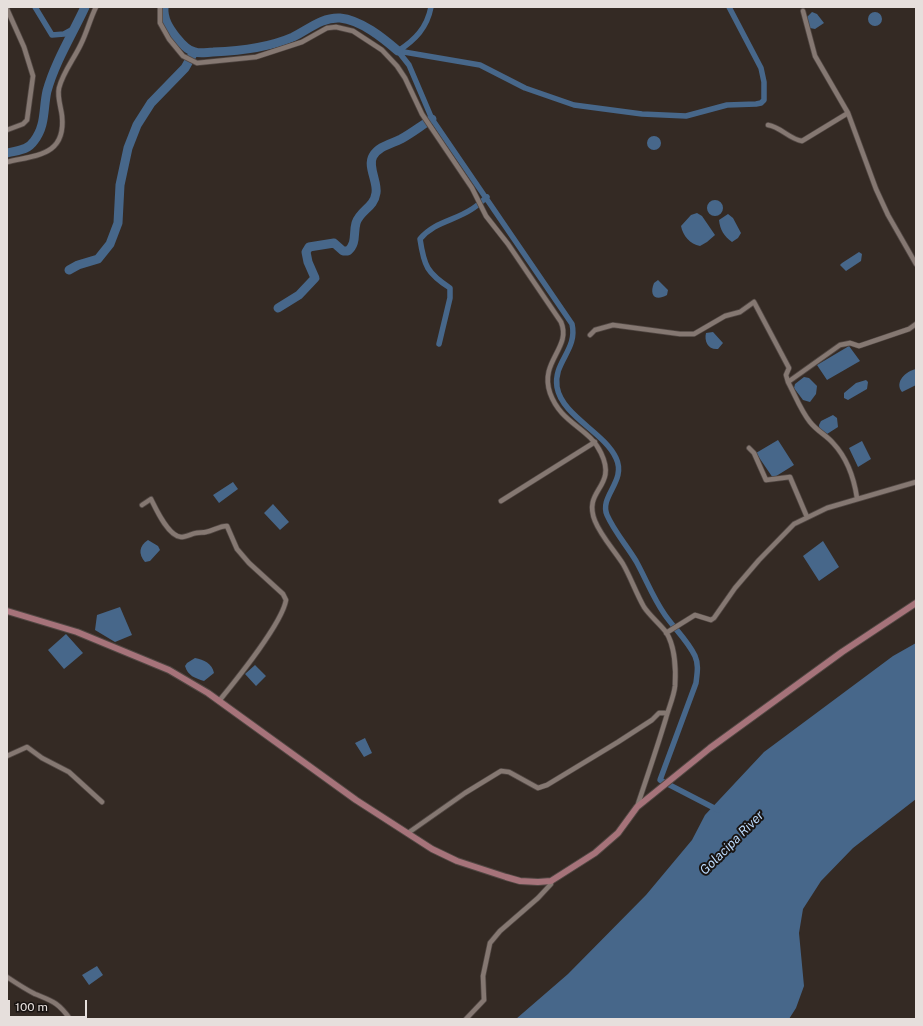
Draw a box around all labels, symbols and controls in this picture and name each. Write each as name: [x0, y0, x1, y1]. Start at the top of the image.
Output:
water label: Golacipa River: [697, 808, 767, 878]
scale bar: [10, 992, 89, 1018]
text: 100 m: [15, 1000, 48, 1014]

